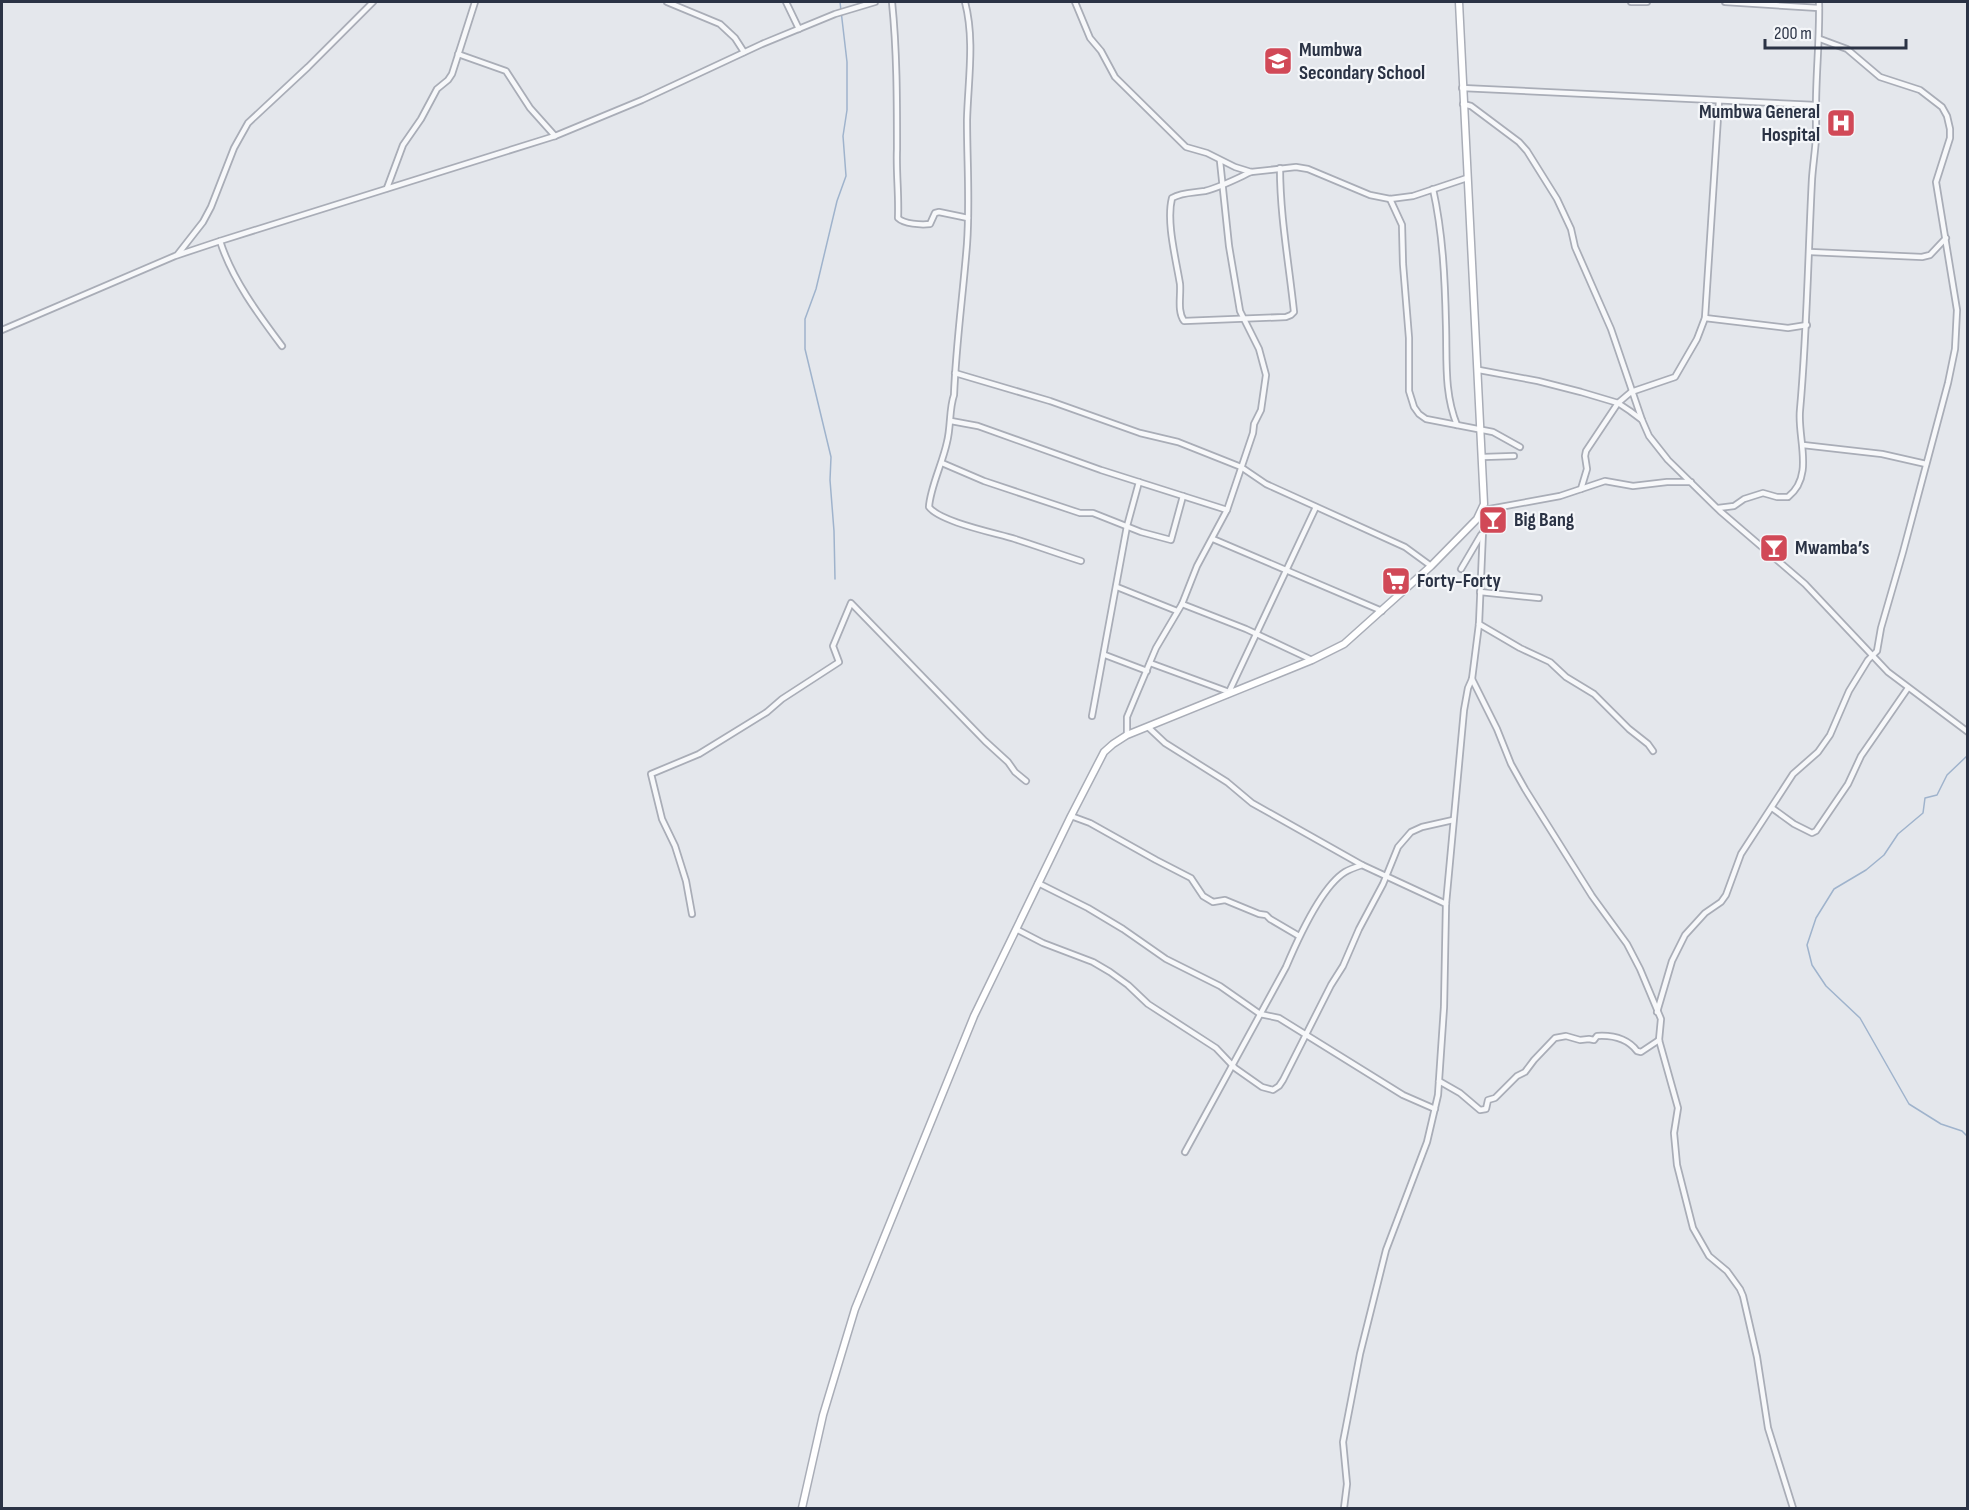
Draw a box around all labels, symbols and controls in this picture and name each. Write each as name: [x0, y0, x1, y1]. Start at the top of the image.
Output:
scale bar: [1765, 12, 1906, 50]
text: 200 m: [1774, 23, 1812, 44]
place label: Mumbwa Secondary School: [1299, 38, 1425, 85]
school or university icon: Mumbwa Secondary School: [1262, 45, 1294, 77]
place label: Mumbwa General Hospital: [1699, 100, 1820, 147]
hospital icon: Mumbwa General Hospital: [1825, 107, 1857, 139]
bar icon: Big Bang: [1477, 504, 1509, 536]
place label: Big Bang: [1514, 508, 1575, 532]
bar icon: Mwamba’s: [1758, 532, 1790, 564]
place label: Mwamba’s: [1795, 536, 1870, 560]
supermarket icon: Forty-Forty: [1380, 565, 1412, 597]
place label: Forty-Forty: [1417, 569, 1502, 593]

